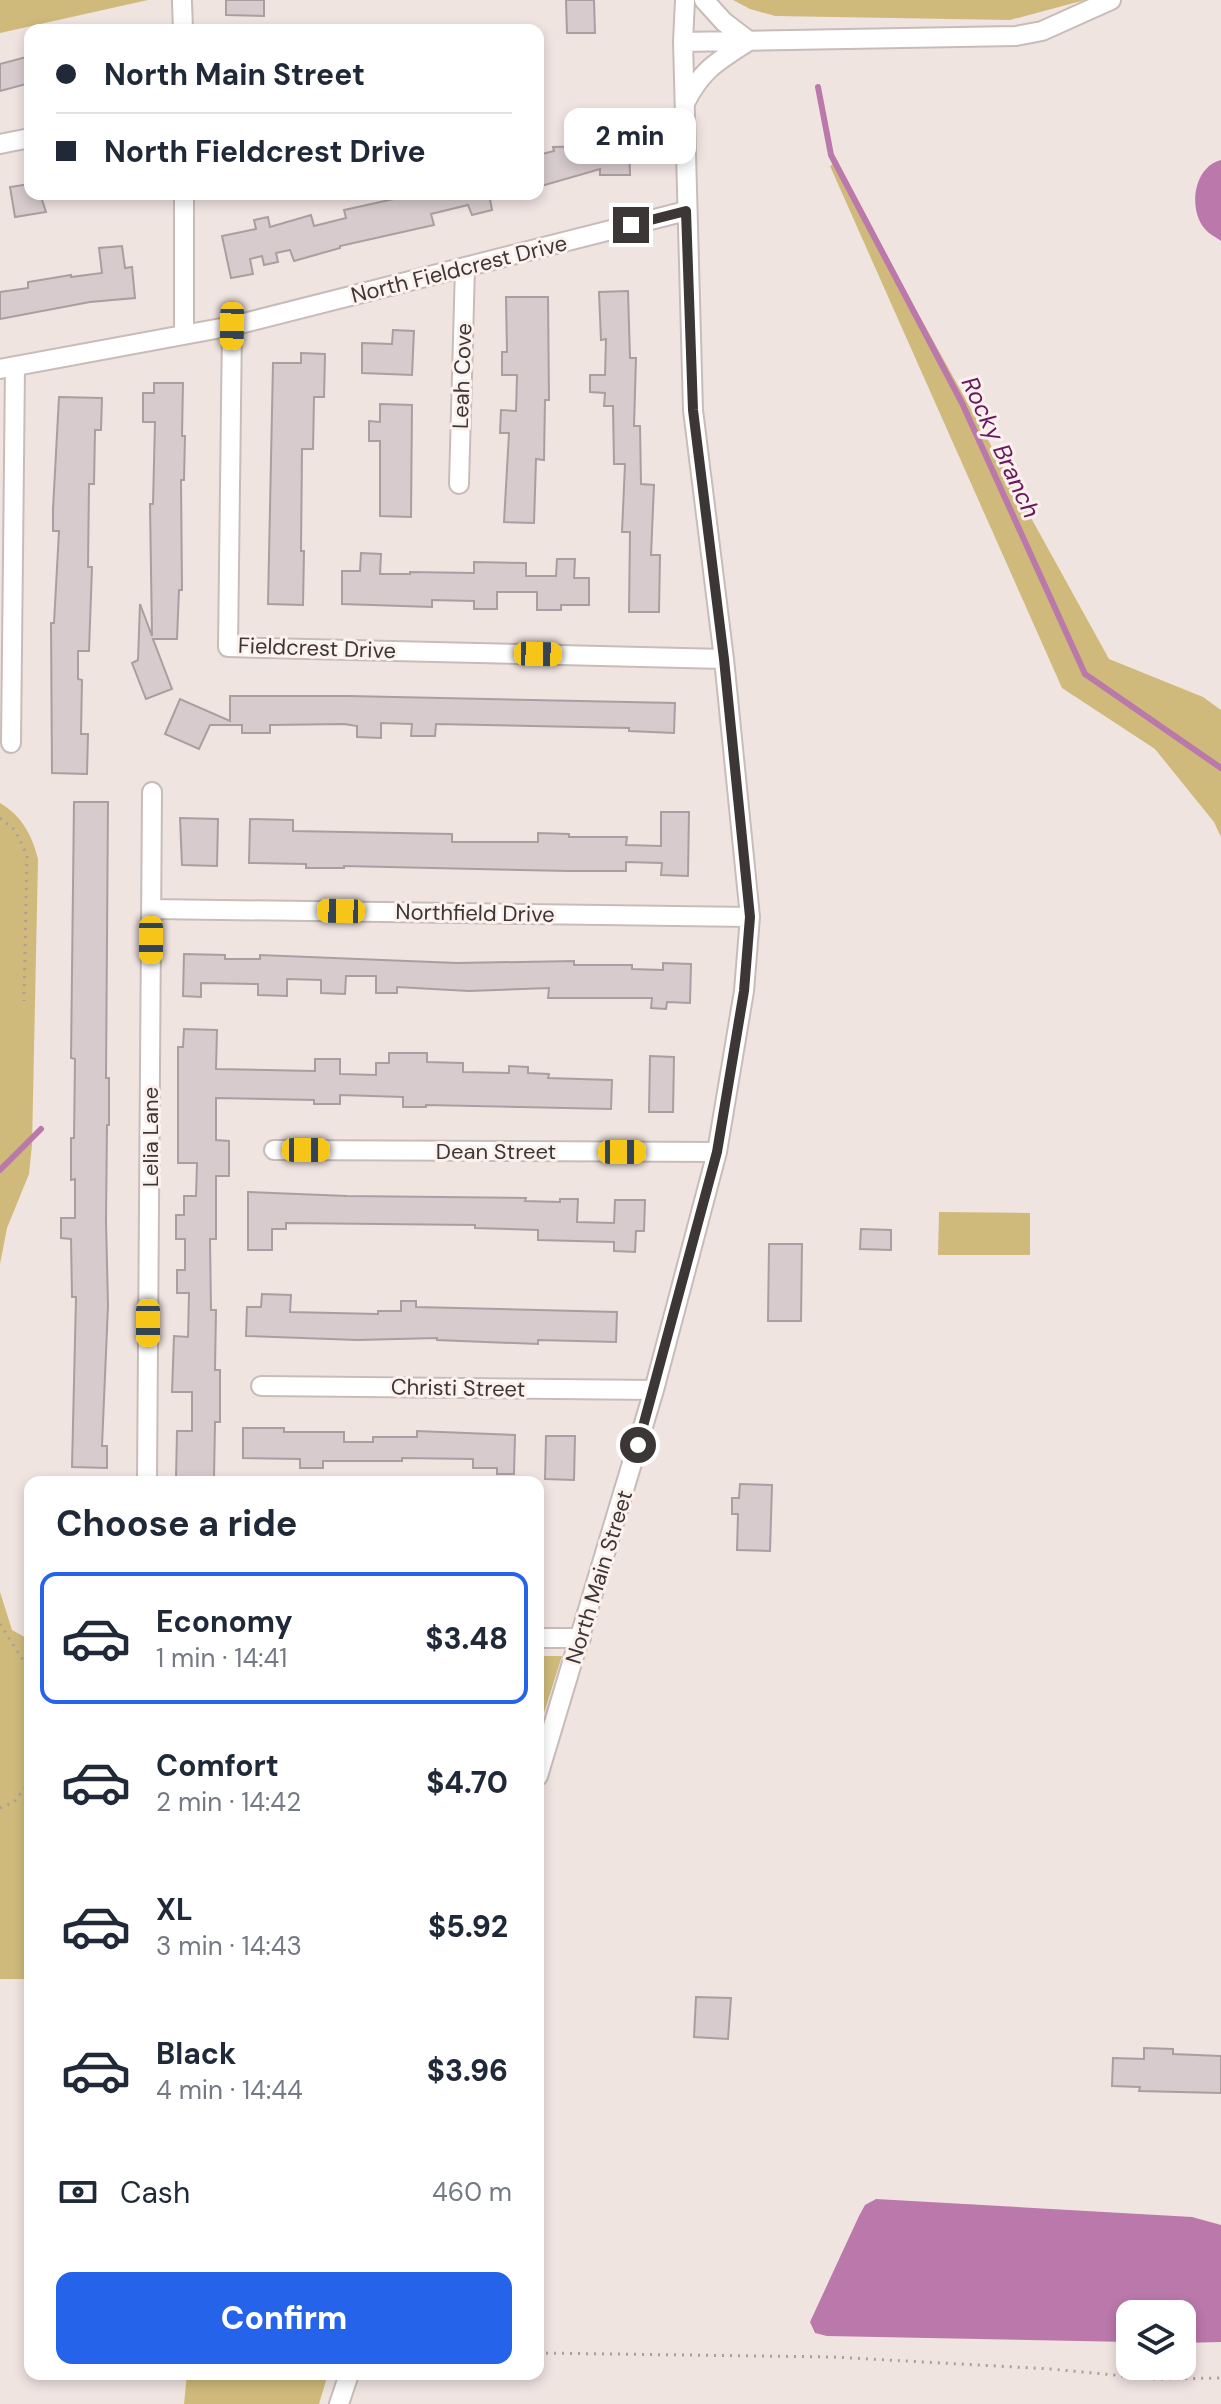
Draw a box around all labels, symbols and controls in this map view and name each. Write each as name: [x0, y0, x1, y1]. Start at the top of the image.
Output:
text: North Main Street: [104, 55, 365, 94]
callout: 2 min: [565, 109, 697, 165]
text: 2 min: [595, 119, 665, 153]
text: North Fieldcrest Drive: [104, 132, 426, 171]
route end: [613, 207, 649, 243]
street label: North Fieldcrest Drive: [348, 228, 570, 310]
car: [220, 302, 244, 350]
street label: Leah Cove: [446, 323, 478, 429]
water label: Rocky Branch: [955, 371, 1047, 523]
street label: Fieldcrest Drive: [237, 631, 397, 665]
car: [514, 642, 562, 666]
street label: Northfield Drive: [395, 897, 555, 929]
car: [317, 899, 365, 923]
car: [139, 916, 163, 964]
street label: Lelia Lane: [136, 1087, 165, 1187]
street label: Dean Street: [436, 1137, 556, 1166]
car: [282, 1138, 330, 1162]
car: [598, 1140, 646, 1164]
car: [136, 1299, 160, 1347]
street label: Christi Street: [390, 1372, 526, 1404]
route start: [620, 1427, 656, 1463]
street label: North Main Street: [559, 1487, 639, 1667]
text: Choose a ride: [56, 1500, 297, 1547]
icon: car: [60, 1602, 132, 1674]
text: Economy: [156, 1602, 293, 1641]
text: $3.48: [425, 1619, 508, 1658]
text: 1 min · 14:41: [156, 1641, 287, 1675]
icon: car: [60, 1746, 132, 1818]
text: Comfort: [156, 1746, 279, 1785]
text: $4.70: [426, 1763, 508, 1802]
text: 2 min · 14:42: [156, 1785, 301, 1819]
icon: car: [60, 1890, 132, 1962]
text: XL: [156, 1890, 193, 1929]
text: $5.92: [428, 1907, 508, 1946]
text: 3 min · 14:43: [156, 1929, 302, 1963]
icon: car: [60, 2034, 132, 2106]
text: Black: [156, 2034, 236, 2073]
text: $3.96: [427, 2051, 508, 2090]
text: 4 min · 14:44: [156, 2073, 303, 2107]
icon: cash: [56, 2170, 100, 2214]
text: Cash: [120, 2173, 190, 2212]
text: 460 m: [432, 2175, 512, 2209]
button: Confirm: [56, 2272, 512, 2364]
map controls: [1116, 2300, 1196, 2380]
button: layers: [1116, 2300, 1196, 2380]

